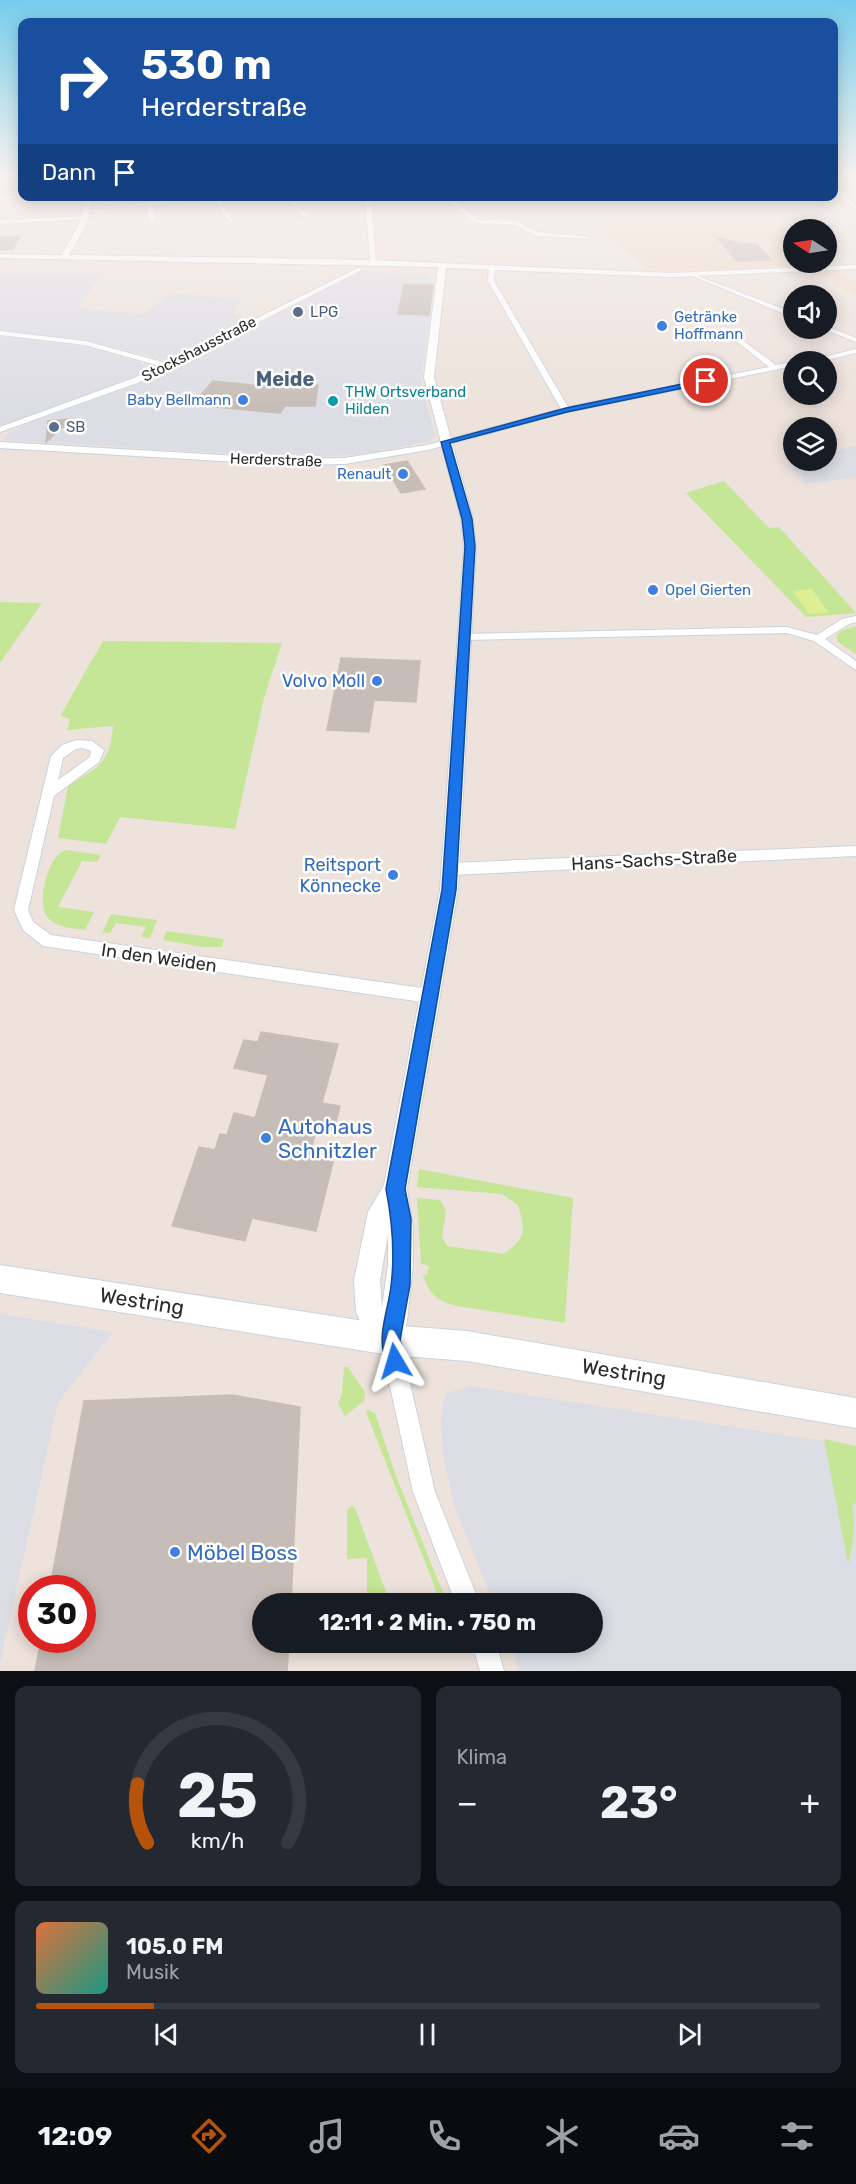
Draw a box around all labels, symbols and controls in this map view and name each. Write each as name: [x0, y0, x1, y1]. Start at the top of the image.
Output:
text: 530 m: [141, 40, 272, 90]
icon: right: [42, 42, 120, 120]
text: Herderstraße: [141, 91, 307, 123]
icon: arrive: [108, 156, 141, 189]
text: Dann: [42, 159, 96, 186]
north arrow: [783, 219, 837, 273]
map controls: [783, 219, 837, 471]
button: sound: [783, 285, 837, 339]
place label: LPG: [310, 303, 338, 321]
marker: LPG: [291, 305, 305, 319]
place label: Getränke Hoffmann: [674, 308, 743, 343]
street label: Stockshausstraße: [139, 312, 259, 386]
marker: Getränke Hoffmann: [655, 319, 669, 333]
button: search: [783, 351, 837, 405]
pin: [680, 355, 731, 406]
icon: arrive: [689, 364, 722, 397]
district label: Meide: [256, 367, 314, 391]
place label: THW Ortsverband Hilden: [345, 383, 466, 418]
place label: Baby Bellmann: [127, 391, 231, 409]
marker: Baby Bellmann: [236, 393, 250, 407]
marker: THW Ortsverband Hilden: [326, 394, 340, 408]
button: layers: [783, 417, 837, 471]
place label: SB: [66, 418, 85, 436]
marker: SB: [47, 420, 61, 434]
street label: Herderstraße: [230, 449, 322, 471]
place label: Renault: [337, 465, 391, 483]
marker: Renault: [396, 467, 410, 481]
place label: Opel Gierten: [665, 581, 751, 599]
marker: Opel Gierten: [646, 583, 660, 597]
place label: Volvo Moll: [282, 670, 365, 692]
marker: Volvo Moll: [370, 674, 384, 688]
street label: Hans-Sachs-Straße: [571, 845, 737, 875]
place label: Reitsport Könnecke: [300, 854, 381, 897]
marker: Reitsport Könnecke: [386, 868, 400, 882]
street label: In den Weiden: [100, 939, 218, 977]
place label: Autohaus Schnitzler: [278, 1114, 377, 1163]
marker: Autohaus Schnitzler: [259, 1131, 273, 1145]
street label: Westring: [98, 1282, 186, 1320]
position arrow: [363, 1329, 427, 1393]
street label: Westring: [580, 1353, 668, 1391]
place label: Möbel Boss: [187, 1540, 298, 1565]
marker: Möbel Boss: [168, 1545, 182, 1559]
speed limit sign: 30: [18, 1575, 96, 1653]
text: 12:11 · 2 Min. · 750 m: [319, 1609, 536, 1636]
text: Klima: [457, 1745, 507, 1769]
text: 25: [177, 1759, 258, 1833]
text: 23°: [600, 1776, 677, 1829]
text: −: [457, 1783, 478, 1822]
text: +: [799, 1783, 820, 1822]
text: km/h: [191, 1828, 245, 1853]
text: 105.0 FM: [126, 1933, 224, 1960]
text: Musik: [126, 1960, 179, 1984]
icon: previous: [150, 2018, 183, 2051]
icon: pause: [411, 2018, 444, 2051]
icon: next: [673, 2018, 706, 2051]
icon: directions: [188, 2115, 230, 2157]
icon: music: [306, 2115, 348, 2157]
icon: phone: [423, 2115, 465, 2157]
icon: climate: [541, 2115, 583, 2157]
icon: car: [658, 2115, 700, 2157]
icon: filters: [776, 2115, 818, 2157]
text: 12:09: [38, 2120, 112, 2152]

